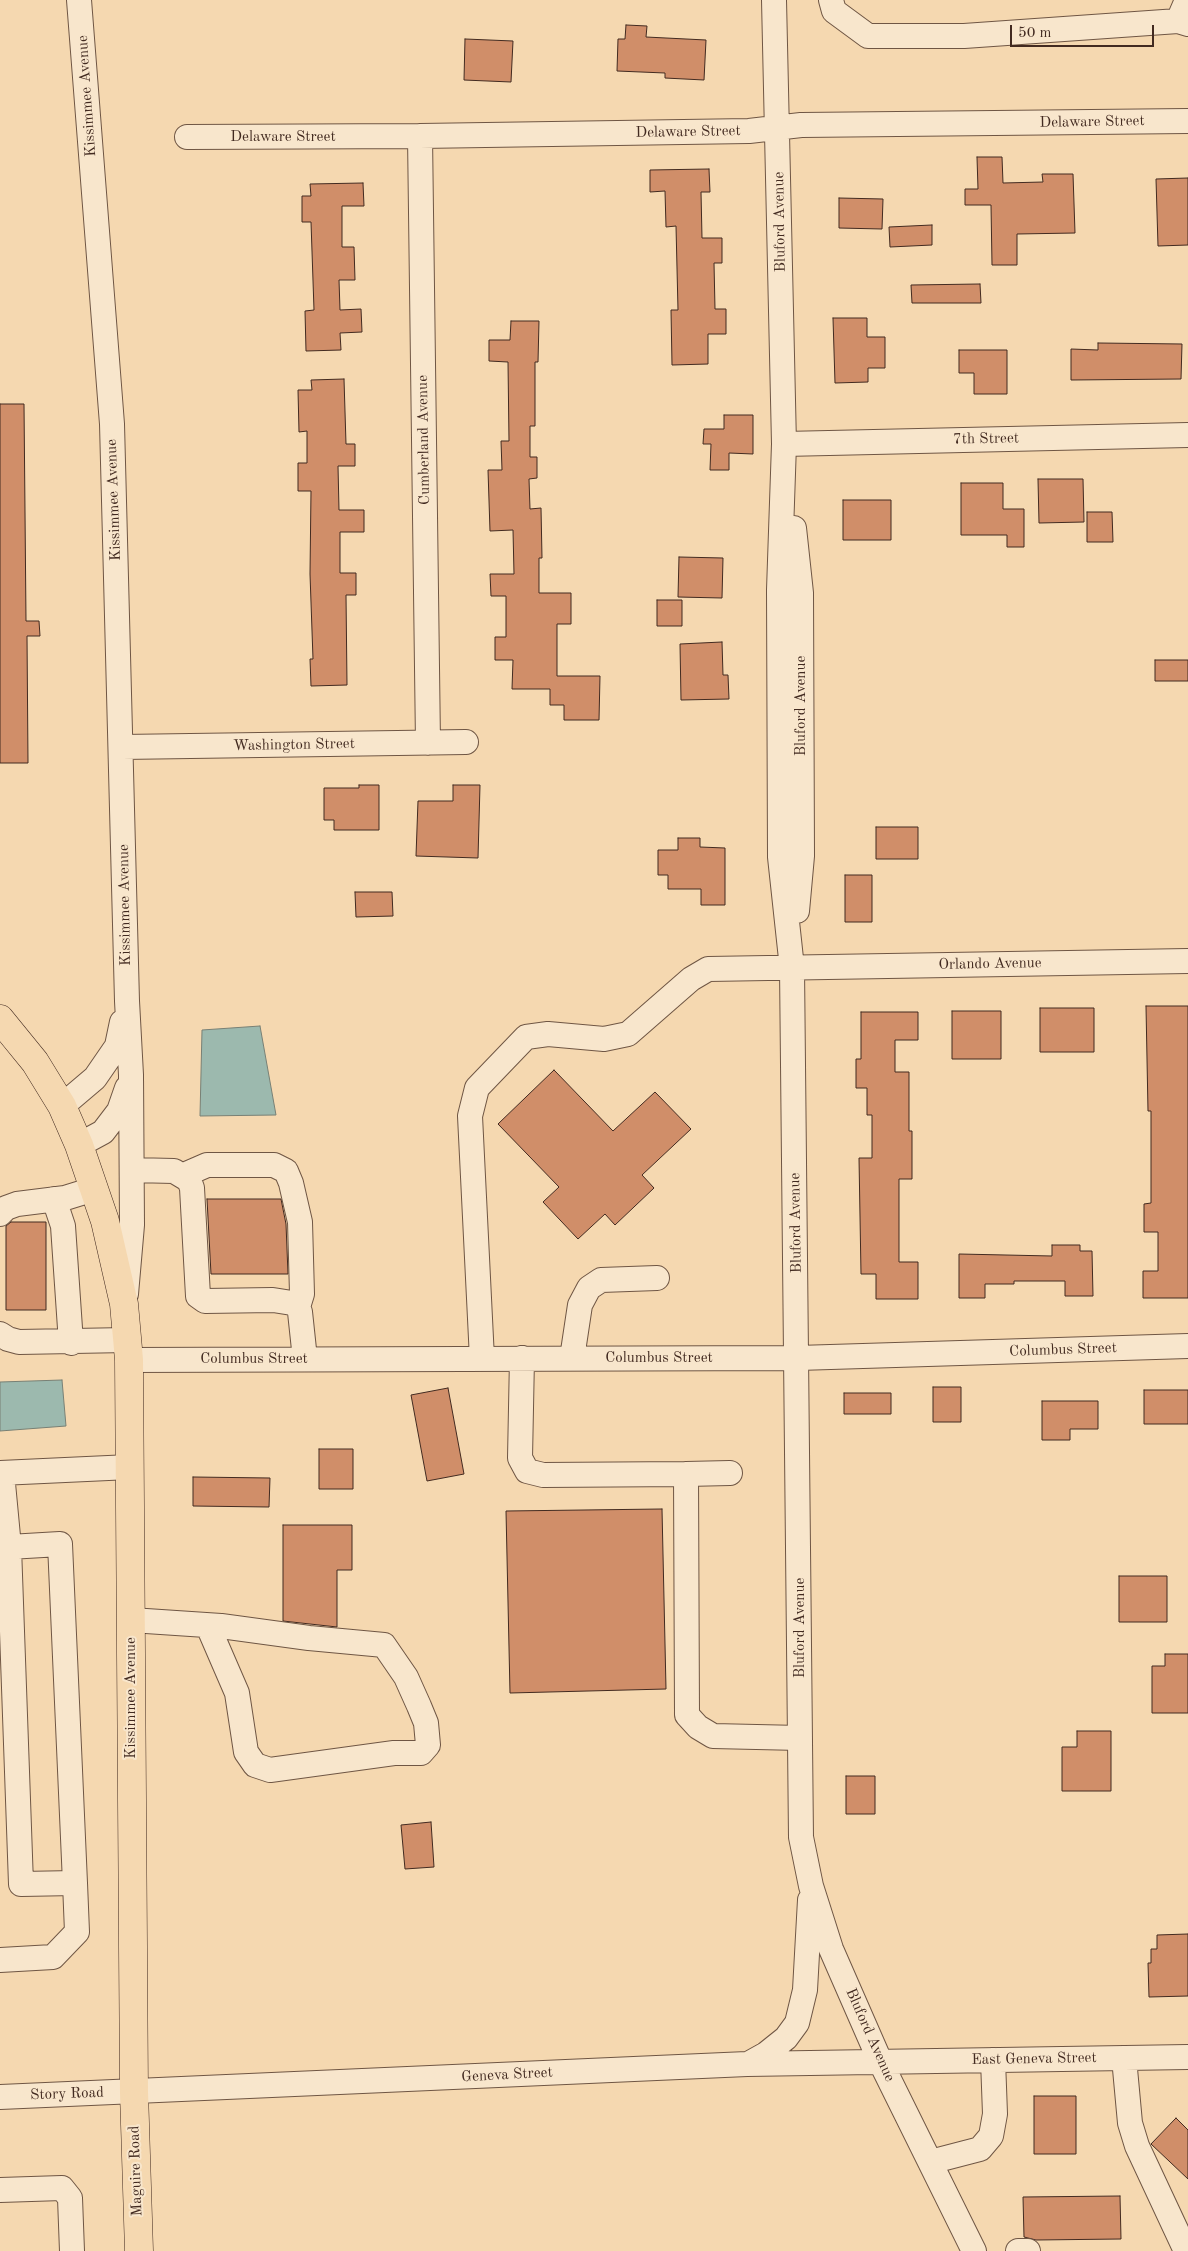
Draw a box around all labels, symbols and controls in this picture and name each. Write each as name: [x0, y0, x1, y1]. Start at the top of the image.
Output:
scale bar: [1013, 15, 1157, 47]
text: 50 m: [1018, 26, 1052, 41]
street label: Kissimmee Avenue: [74, 35, 100, 157]
street label: Delaware Street: [1039, 112, 1145, 132]
street label: Delaware Street: [635, 122, 741, 142]
street label: Delaware Street: [230, 128, 336, 146]
street label: Bluford Avenue: [770, 172, 790, 272]
street label: Cumberland Avenue: [414, 375, 434, 505]
street label: 7th Street: [953, 429, 1019, 449]
street label: Kissimmee Avenue: [103, 439, 125, 561]
street label: Bluford Avenue: [792, 656, 810, 756]
street label: Washington Street: [233, 735, 355, 755]
street label: Kissimmee Avenue: [115, 844, 135, 966]
street label: Orlando Avenue: [938, 954, 1042, 974]
street label: Bluford Avenue: [786, 1173, 806, 1273]
street label: Columbus Street: [1009, 1339, 1117, 1361]
street label: Columbus Street: [605, 1349, 713, 1367]
street label: Columbus Street: [200, 1350, 308, 1368]
street label: Bluford Avenue: [791, 1578, 809, 1678]
street label: Kissimmee Avenue: [122, 1637, 140, 1759]
street label: Bluford Avenue: [841, 1985, 899, 2085]
street label: East Geneva Street: [971, 2049, 1097, 2069]
street label: Geneva Street: [461, 2064, 553, 2086]
street label: Story Road: [30, 2084, 104, 2104]
street label: Maguire Road: [125, 2125, 147, 2217]

